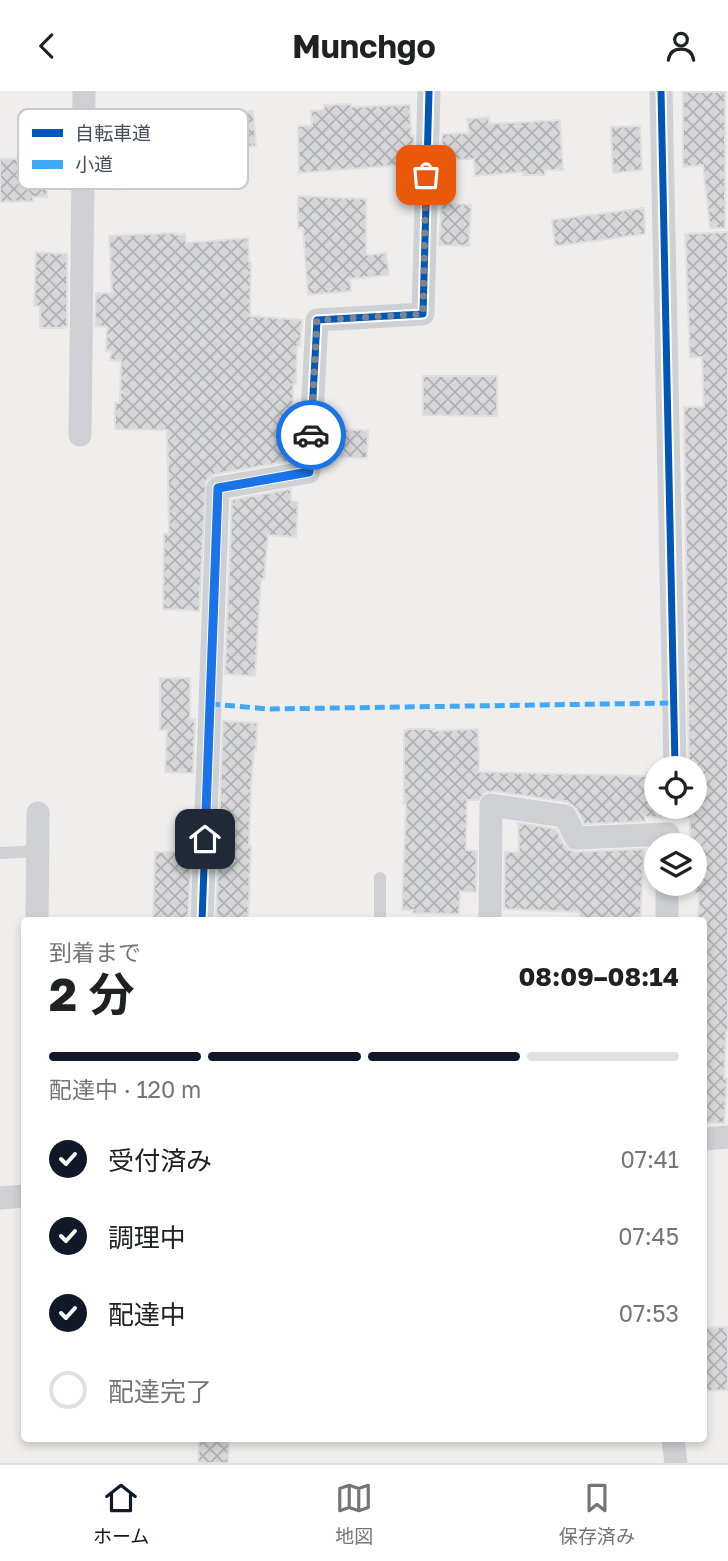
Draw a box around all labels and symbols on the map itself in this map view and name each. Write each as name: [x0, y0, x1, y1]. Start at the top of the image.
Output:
legend: [18, 109, 248, 189]
text: 自転車道: [75, 121, 151, 144]
pin: [396, 145, 456, 205]
text: 小道: [75, 152, 113, 175]
courier: [276, 400, 346, 470]
pin: [175, 809, 235, 869]

